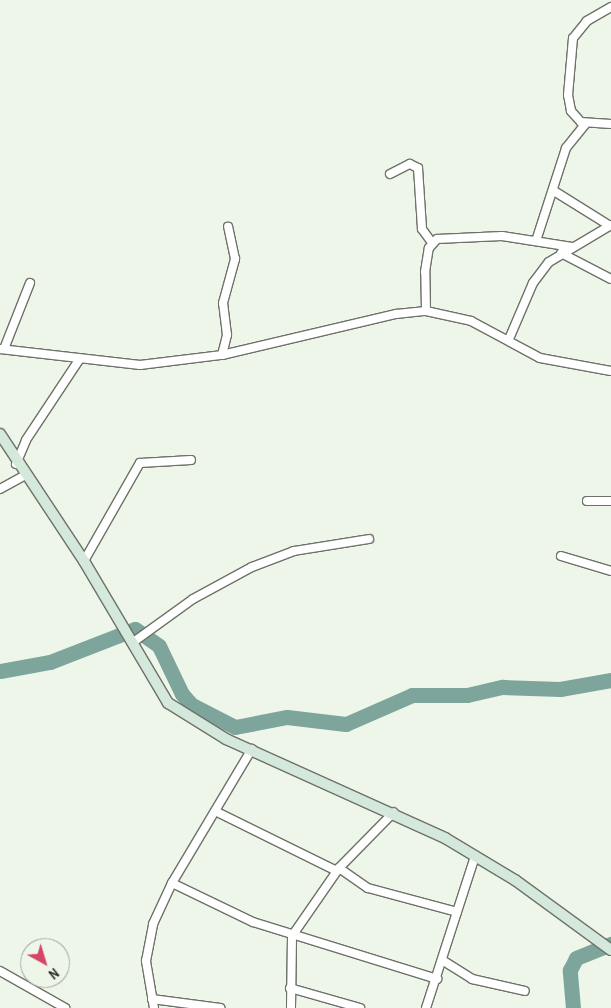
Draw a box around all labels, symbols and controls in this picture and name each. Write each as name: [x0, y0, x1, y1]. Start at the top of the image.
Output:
north arrow: [20, 938, 70, 988]
text: N: [45, 964, 63, 983]

